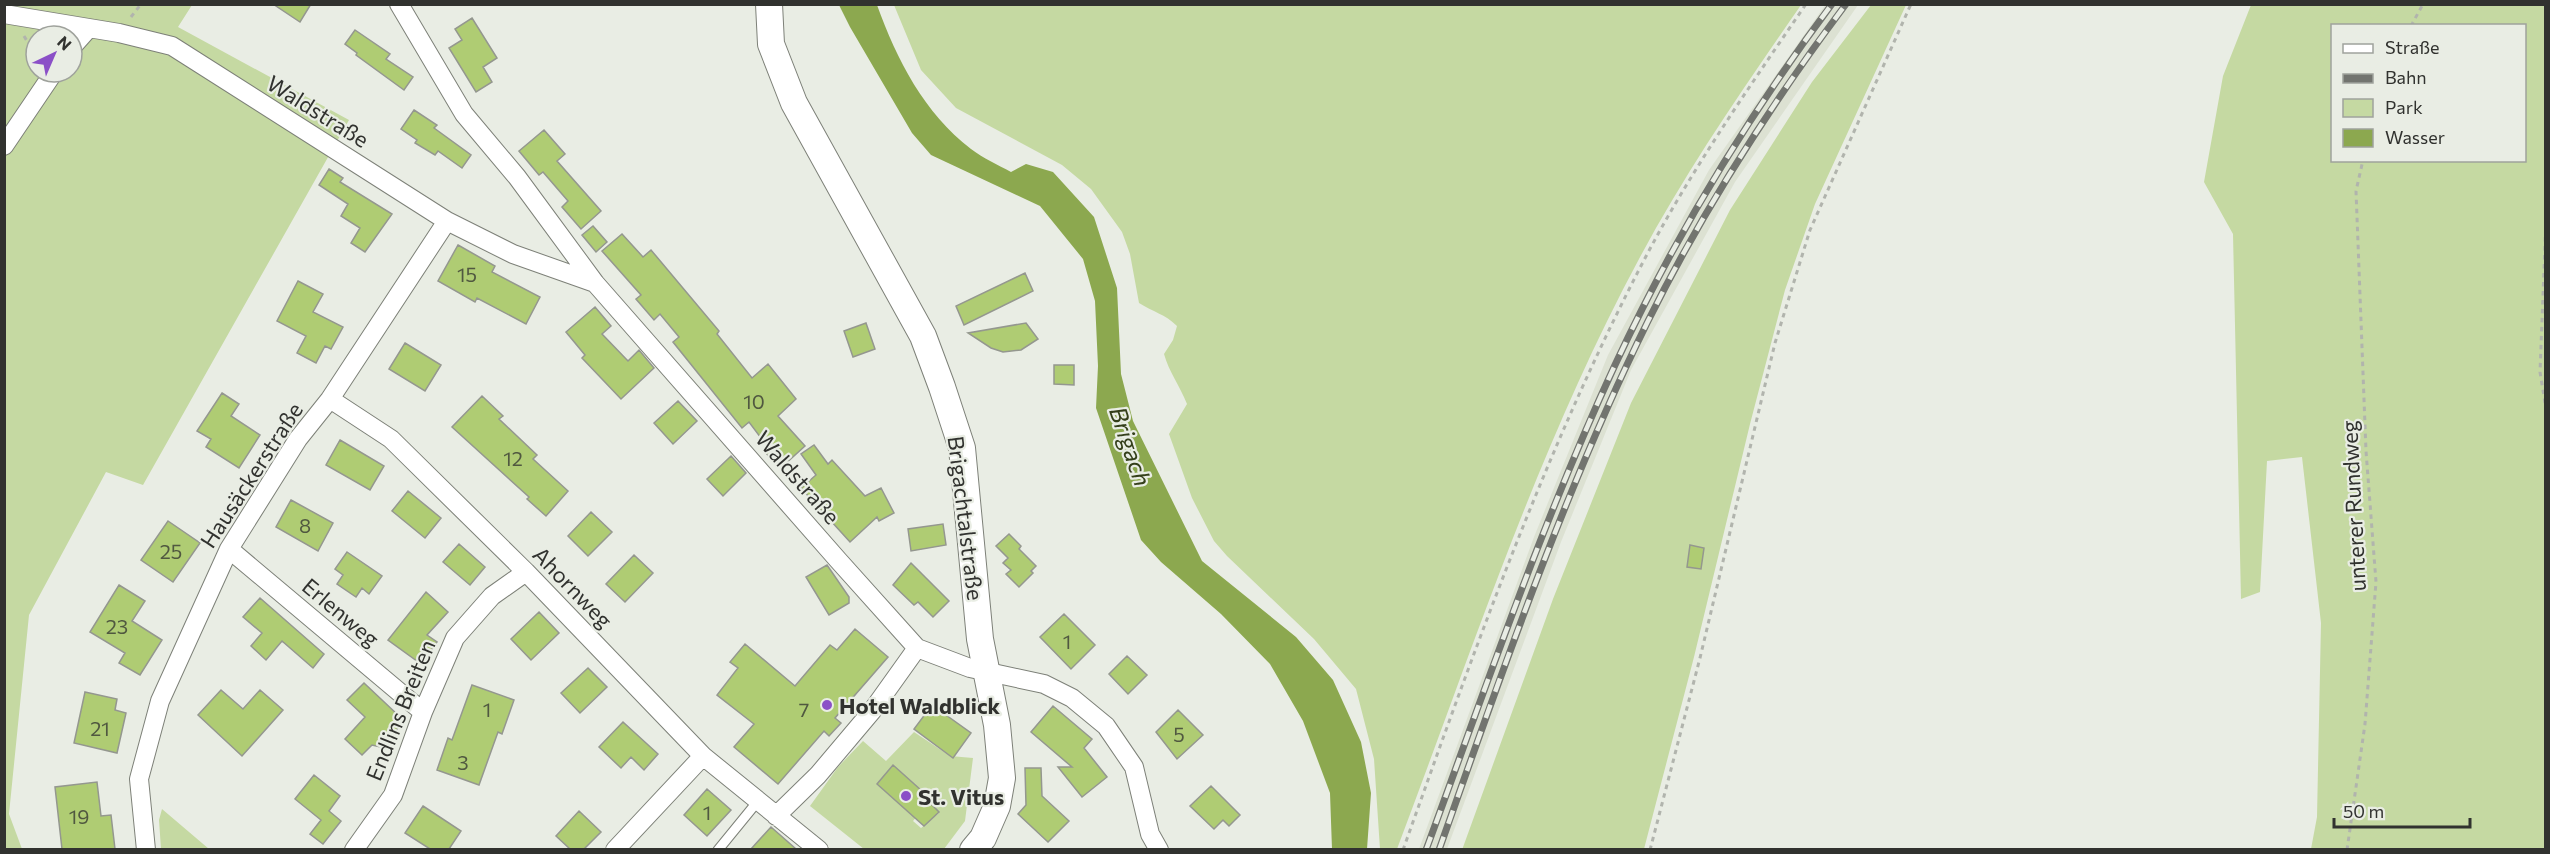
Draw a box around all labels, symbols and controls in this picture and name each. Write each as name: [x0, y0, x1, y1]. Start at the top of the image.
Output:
north arrow: [24, 24, 84, 84]
legend: [2331, 24, 2526, 162]
text: N: [54, 32, 76, 54]
text: Straße: [2385, 36, 2440, 58]
text: Bahn: [2385, 66, 2427, 88]
street label: Waldstraße: [262, 69, 374, 153]
text: Park: [2385, 96, 2423, 118]
text: Wasser: [2385, 126, 2445, 148]
house number: 15: [457, 262, 477, 286]
house number: 10: [743, 389, 765, 413]
street label: Hausäckerstraße: [194, 397, 308, 553]
water label: Brigach: [1104, 402, 1158, 490]
street label: unterer Rundweg: [2335, 420, 2371, 592]
street label: Waldstraße: [750, 425, 846, 529]
street label: Brigachtalstraße: [943, 434, 989, 602]
house number: 12: [503, 446, 523, 470]
house number: 8: [299, 513, 311, 537]
house number: 25: [160, 539, 182, 563]
street label: Ahornweg: [528, 541, 618, 633]
street label: Erlenweg: [297, 572, 385, 652]
house number: 23: [106, 614, 128, 638]
house number: 1: [1063, 629, 1071, 653]
street label: Endlins Breiten: [360, 636, 440, 784]
place label: Hotel Waldblick: [839, 692, 1001, 719]
house number: 1: [483, 697, 491, 721]
house number: 7: [799, 697, 809, 721]
marker: Hotel Waldblick: [820, 698, 834, 712]
house number: 21: [90, 716, 110, 740]
house number: 5: [1173, 722, 1185, 746]
house number: 3: [457, 750, 469, 774]
place label: St. Vitus: [918, 783, 1004, 810]
marker: St. Vitus: [899, 789, 913, 803]
scale bar: [2334, 791, 2470, 829]
house number: 1: [703, 800, 711, 824]
text: 50 m: [2343, 800, 2384, 822]
house number: 19: [69, 804, 89, 828]

